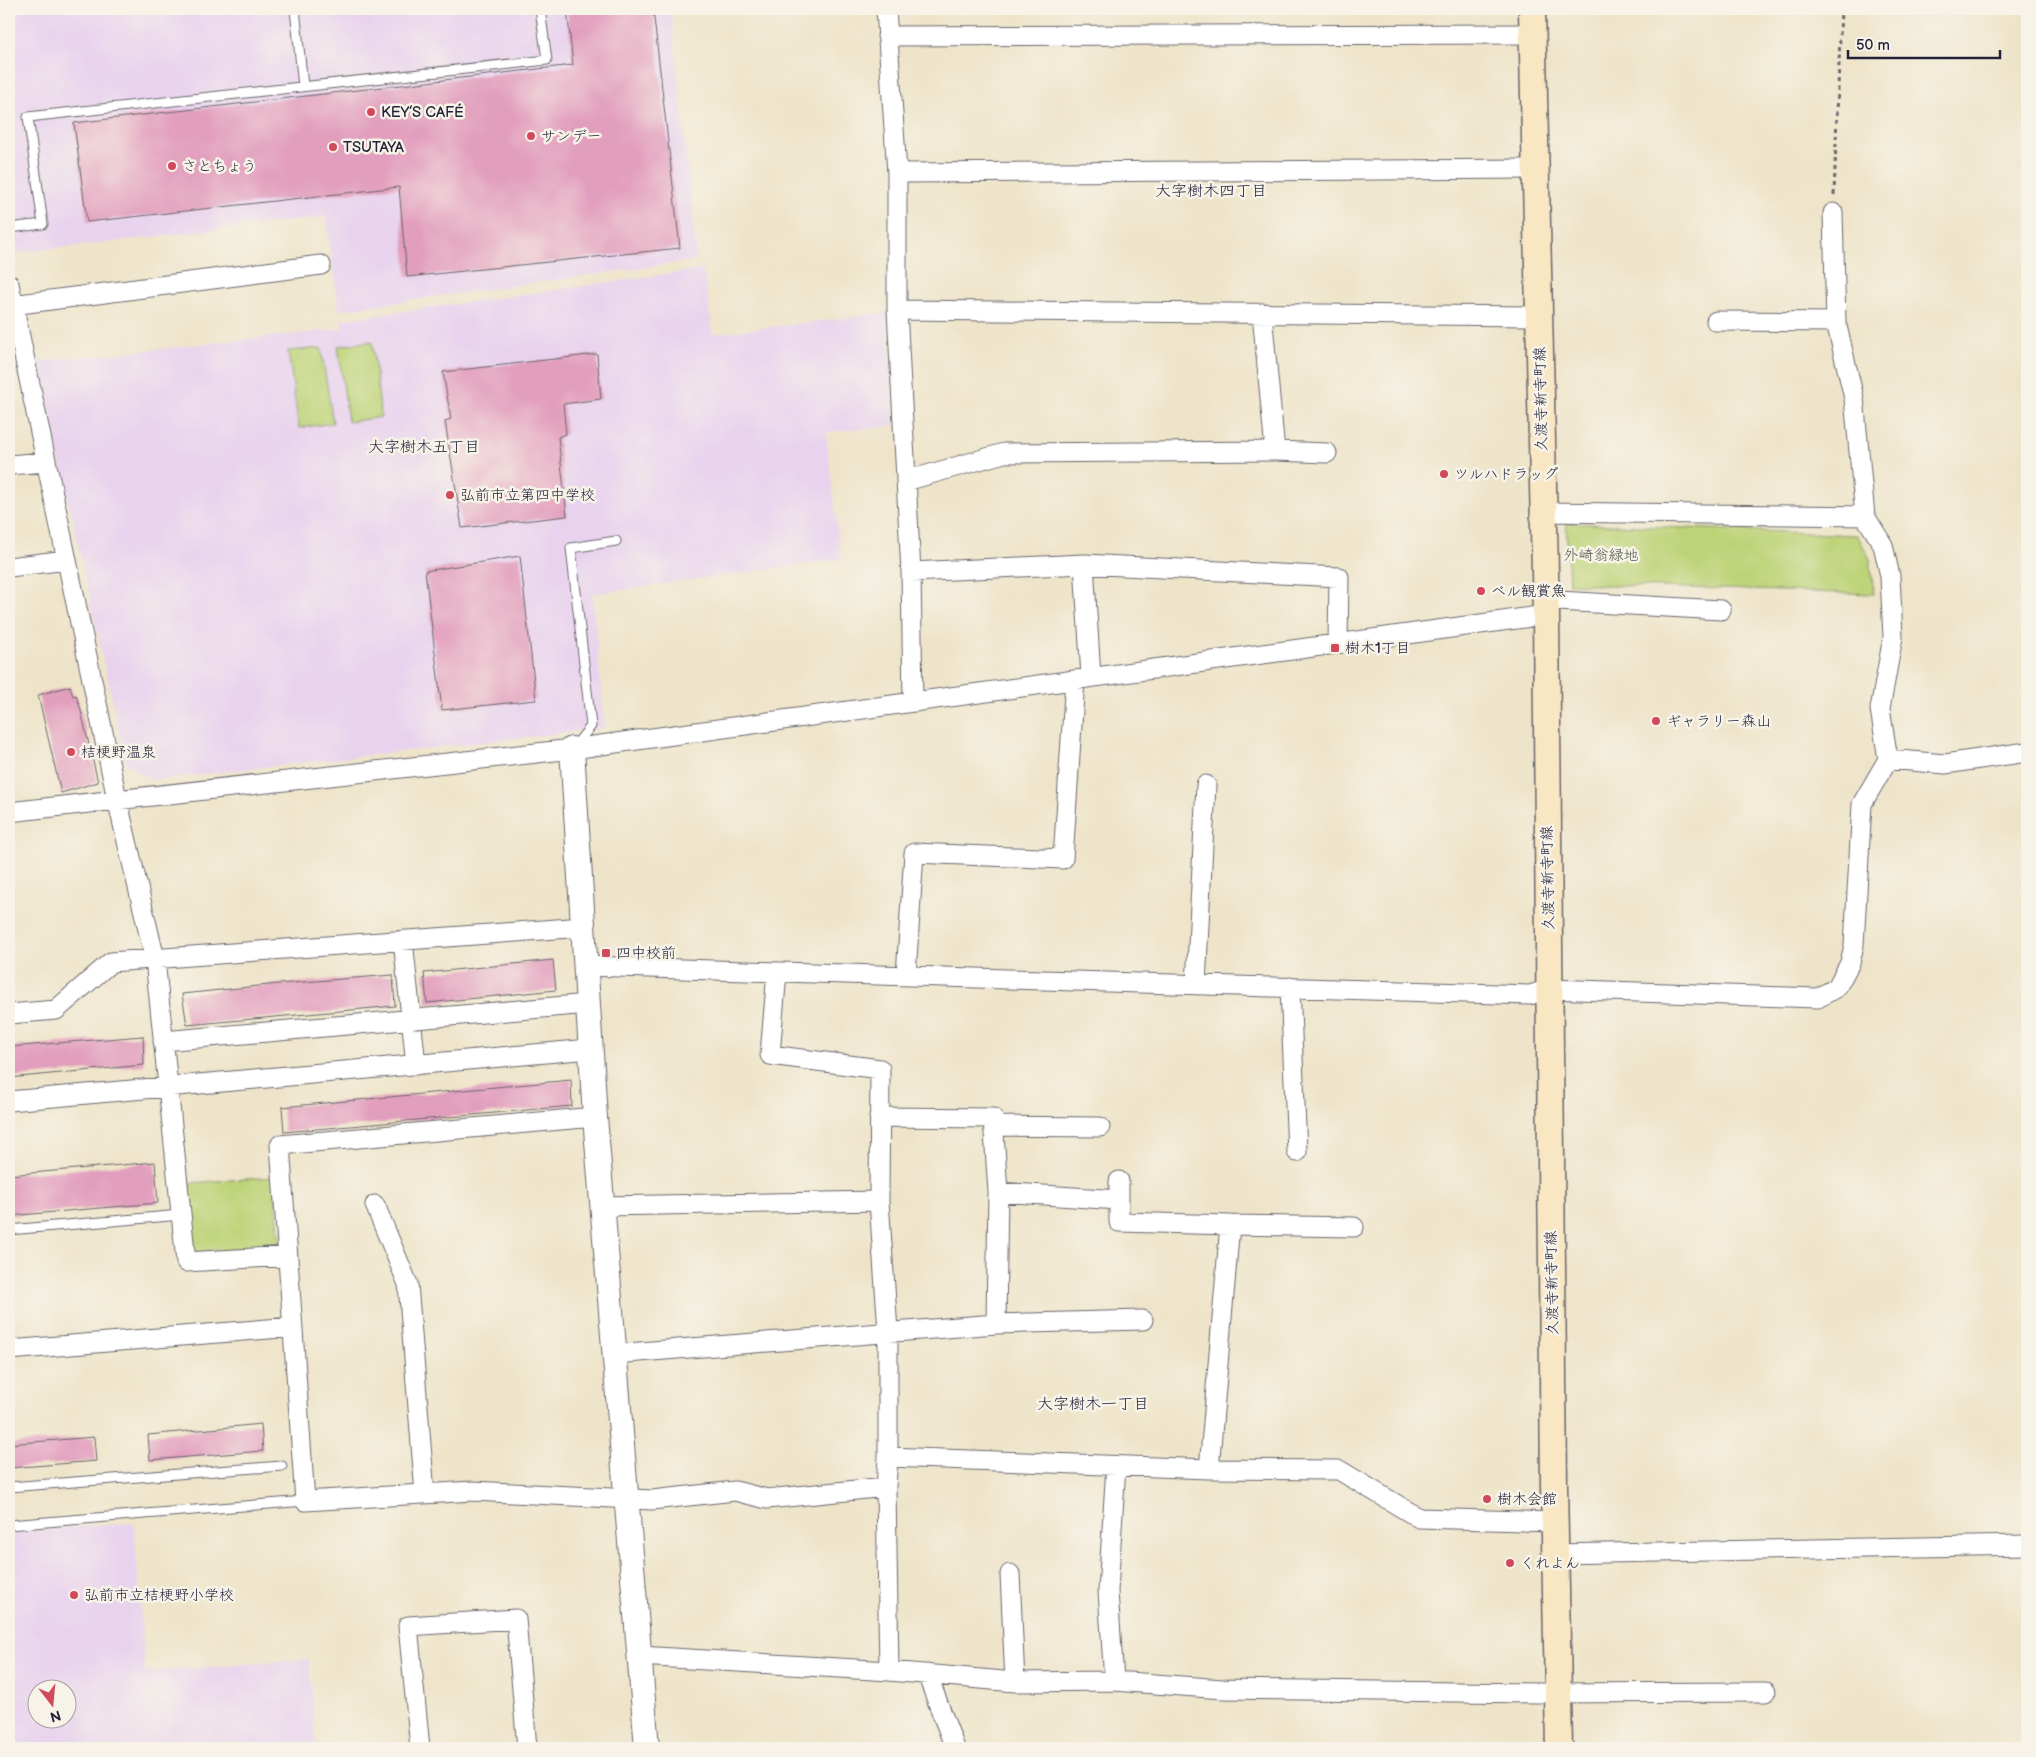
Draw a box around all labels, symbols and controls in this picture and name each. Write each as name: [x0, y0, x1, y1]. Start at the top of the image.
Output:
scale bar: [1848, 28, 2001, 60]
text: 50 m: [1856, 36, 1890, 55]
place label: KEY’S CAFÉ: [381, 103, 464, 122]
marker: KEY’S CAFÉ: [365, 106, 377, 118]
place label: サンデー: [541, 127, 602, 146]
marker: サンデー: [525, 130, 537, 142]
place label: TSUTAYA: [343, 138, 405, 157]
marker: TSUTAYA: [327, 141, 339, 153]
place label: さとちょう: [182, 157, 257, 176]
marker: さとちょう: [166, 160, 178, 172]
district label: 大字樹木四丁目: [1155, 182, 1267, 201]
street label: 久渡寺新寺町線: [1531, 346, 1551, 452]
district label: 大字樹木五丁目: [368, 438, 480, 457]
place label: ツルハドラッグ: [1454, 465, 1558, 484]
marker: ツルハドラッグ: [1438, 468, 1450, 480]
place label: 弘前市立第四中学校: [460, 486, 595, 505]
marker: 弘前市立第四中学校: [444, 489, 456, 501]
park label: 外崎翁緑地: [1563, 546, 1639, 565]
place label: ベル観賞魚: [1491, 582, 1566, 601]
marker: ベル観賞魚: [1475, 585, 1487, 597]
place label: 樹木1丁目: [1345, 639, 1411, 658]
marker: 樹木1丁目: [1329, 642, 1341, 654]
place label: ギャラリー森山: [1666, 712, 1771, 731]
marker: ギャラリー森山: [1650, 715, 1662, 727]
place label: 桔梗野温泉: [81, 743, 156, 762]
marker: 桔梗野温泉: [65, 746, 77, 758]
street label: 久渡寺新寺町線: [1538, 825, 1558, 931]
place label: 四中校前: [616, 944, 676, 963]
marker: 四中校前: [600, 947, 612, 959]
street label: 久渡寺新寺町線: [1542, 1230, 1562, 1336]
district label: 大字樹木一丁目: [1037, 1395, 1149, 1414]
place label: 樹木会館: [1497, 1490, 1557, 1509]
marker: 樹木会館: [1481, 1493, 1493, 1505]
place label: くれよん: [1520, 1554, 1580, 1573]
marker: くれよん: [1504, 1557, 1516, 1569]
place label: 弘前市立桔梗野小学校: [84, 1586, 234, 1605]
marker: 弘前市立桔梗野小学校: [68, 1589, 80, 1601]
north arrow: [28, 1680, 78, 1730]
text: N: [48, 1706, 63, 1726]

